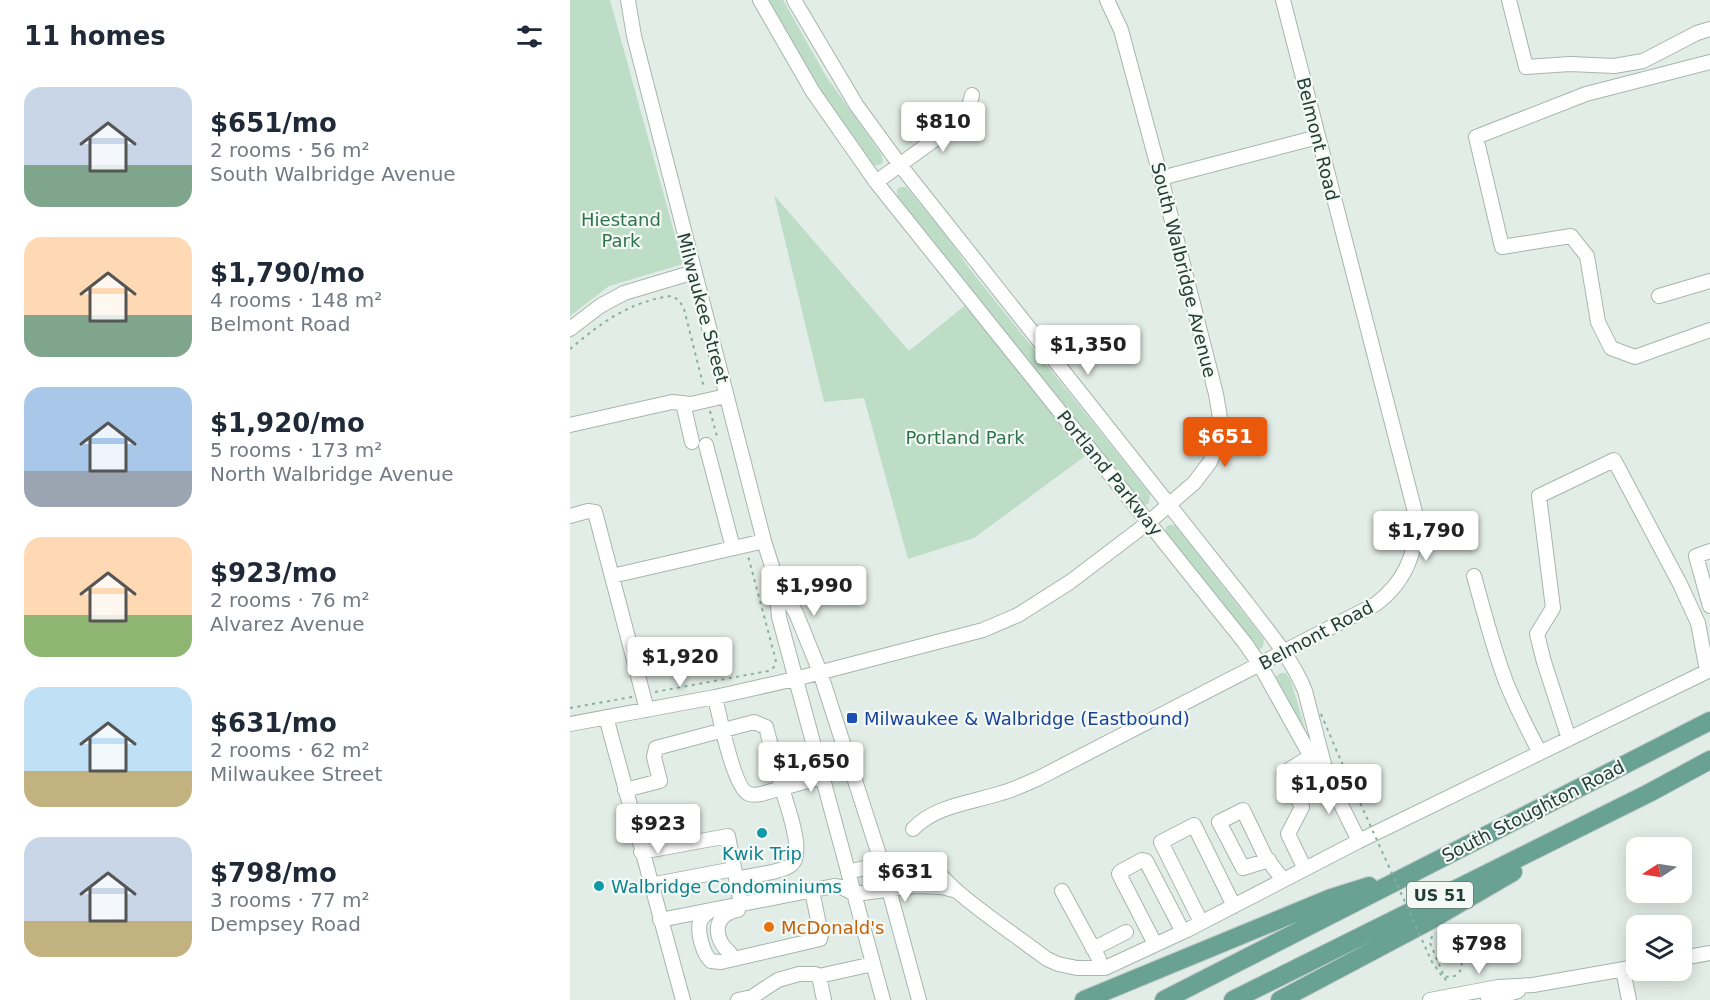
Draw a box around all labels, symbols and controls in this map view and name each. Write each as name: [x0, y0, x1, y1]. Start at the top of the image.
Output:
icon: filters: [513, 20, 546, 53]
text: 11 homes: [24, 21, 166, 51]
street label: Belmont Road: [1293, 75, 1343, 203]
pin: $810: [907, 102, 979, 153]
text: $651/mo: [210, 108, 337, 138]
text: $810: [915, 109, 971, 133]
icon: home: [72, 111, 144, 183]
text: 2 rooms · 56 m²: [210, 138, 370, 162]
street label: South Walbridge Avenue: [1147, 160, 1221, 380]
text: South Walbridge Avenue: [210, 162, 456, 186]
park label: Hiestand Park: [581, 209, 661, 251]
street label: Milwaukee Street: [673, 230, 733, 386]
text: $1,790/mo: [210, 258, 365, 288]
icon: home: [72, 261, 144, 333]
text: 4 rooms · 148 m²: [210, 288, 382, 312]
text: Belmont Road: [210, 312, 350, 336]
pin: $1,350: [1039, 325, 1137, 376]
text: $1,350: [1049, 332, 1127, 356]
street label: Portland Parkway: [1053, 406, 1167, 540]
text: $1,920/mo: [210, 408, 365, 438]
icon: home: [72, 411, 144, 483]
pin: $651: [1189, 417, 1261, 468]
text: $651: [1197, 424, 1253, 448]
park label: Portland Park: [905, 427, 1025, 448]
text: 5 rooms · 173 m²: [210, 438, 382, 462]
text: North Walbridge Avenue: [210, 462, 453, 486]
pin: $1,790: [1377, 511, 1475, 562]
text: $1,790: [1387, 518, 1465, 542]
text: $923/mo: [210, 558, 337, 588]
icon: home: [72, 561, 144, 633]
pin: $1,990: [765, 566, 863, 617]
text: $1,990: [775, 573, 853, 597]
text: 2 rooms · 76 m²: [210, 588, 370, 612]
street label: Belmont Road: [1255, 596, 1377, 674]
text: Alvarez Avenue: [210, 612, 365, 636]
pin: $1,920: [631, 637, 729, 688]
text: $1,920: [641, 644, 719, 668]
text: $631/mo: [210, 708, 337, 738]
place label: Milwaukee & Walbridge (Eastbound): [864, 708, 1190, 729]
icon: home: [72, 711, 144, 783]
marker: Milwaukee & Walbridge (Eastbound): [845, 711, 859, 725]
text: 2 rooms · 62 m²: [210, 738, 370, 762]
pin: $1,650: [762, 742, 860, 793]
text: $1,650: [772, 749, 850, 773]
street label: South Stoughton Road: [1438, 756, 1628, 866]
text: Milwaukee Street: [210, 762, 382, 786]
pin: $1,050: [1280, 764, 1378, 815]
text: $1,050: [1290, 771, 1368, 795]
pin: $923: [622, 804, 694, 855]
text: $923: [630, 811, 686, 835]
marker: Kwik Trip: [755, 826, 769, 840]
north arrow: [1626, 837, 1692, 903]
map controls: [1626, 837, 1692, 981]
place label: Kwik Trip: [722, 843, 802, 864]
pin: $631: [869, 852, 941, 903]
text: $798/mo: [210, 858, 337, 888]
text: $631: [877, 859, 933, 883]
icon: home: [72, 861, 144, 933]
place label: Walbridge Condominiums: [611, 876, 842, 897]
marker: Walbridge Condominiums: [592, 879, 606, 893]
road number: US 51: [1407, 882, 1473, 908]
text: 3 rooms · 77 m²: [210, 888, 370, 912]
text: Dempsey Road: [210, 912, 361, 936]
button: layers: [1626, 915, 1692, 981]
place label: McDonald's: [781, 917, 885, 938]
marker: McDonald's: [762, 920, 776, 934]
pin: $798: [1443, 924, 1515, 975]
text: $798: [1451, 931, 1507, 955]

